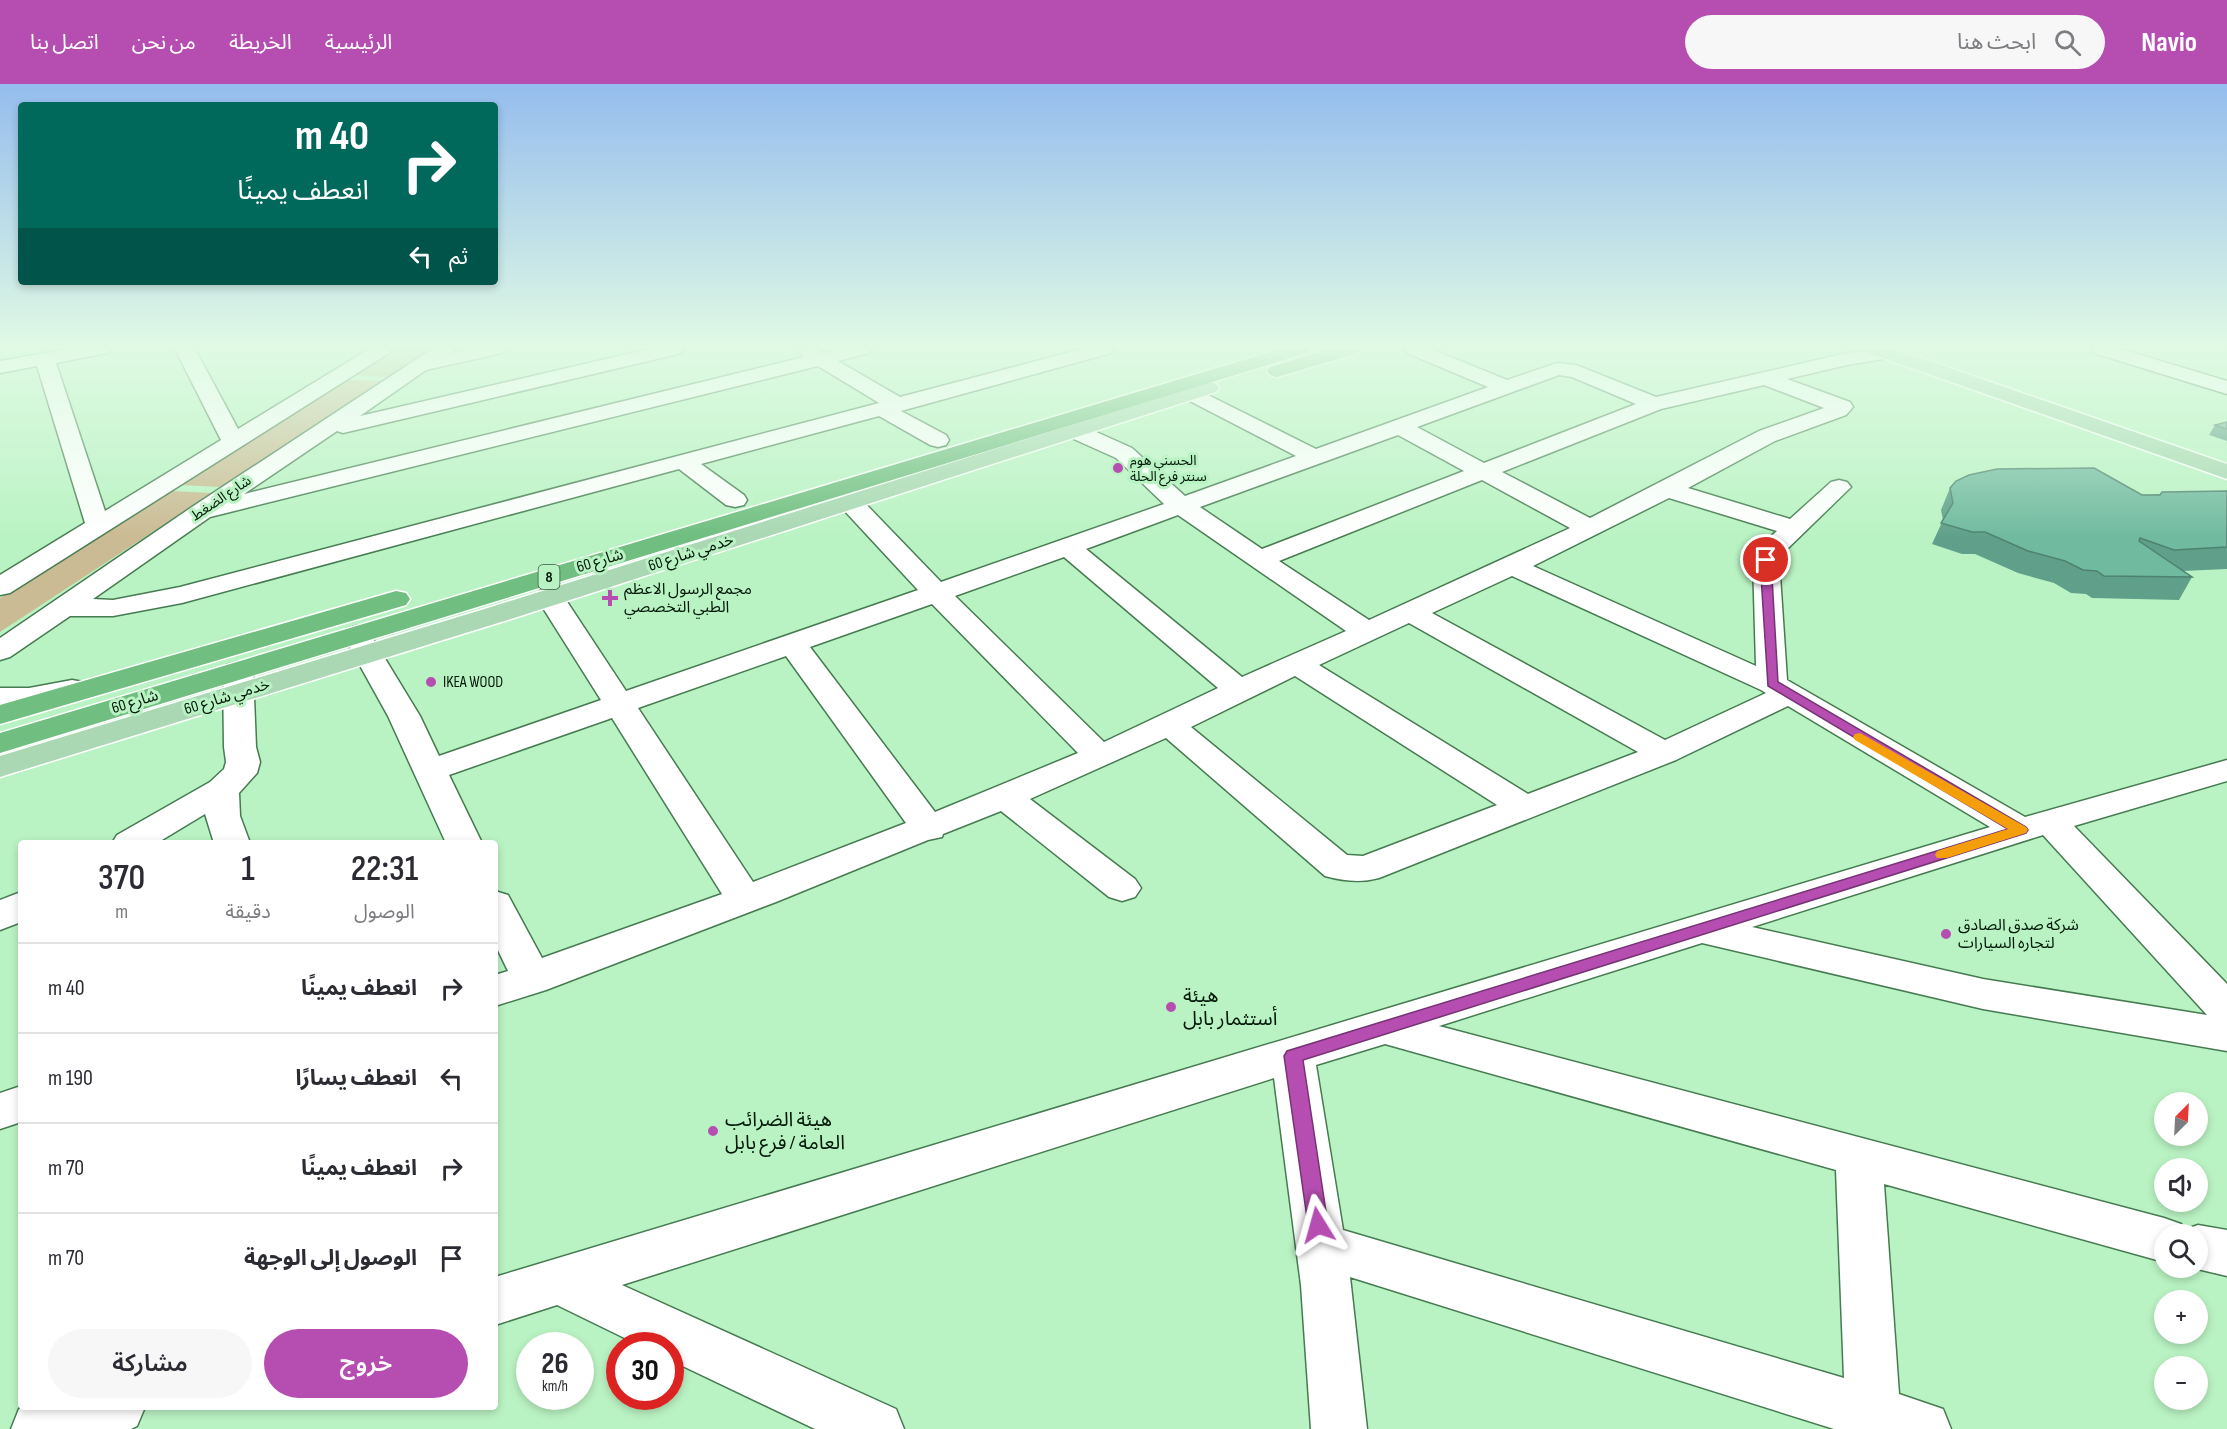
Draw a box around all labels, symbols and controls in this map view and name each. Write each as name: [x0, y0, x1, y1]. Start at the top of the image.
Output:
search box: [1685, 15, 2105, 69]
icon: search: [2051, 26, 2084, 59]
text: Navio: [2141, 26, 2197, 59]
text: ابحث هنا: [1957, 29, 2036, 56]
text: اتصل بنا: [30, 30, 99, 55]
text: من نحن: [132, 30, 196, 55]
text: الخريطة: [229, 30, 292, 55]
text: الرئيسية: [325, 30, 392, 55]
text: 40 m: [295, 111, 369, 162]
icon: right: [390, 126, 468, 204]
text: انعطف يمينًا: [237, 175, 369, 207]
icon: left: [404, 240, 437, 273]
text: ثم: [449, 244, 468, 271]
place label: الحسني هوم سنتر فرع الحلة: [1130, 452, 1207, 487]
marker: الحسني هوم سنتر فرع الحلة: [1111, 461, 1125, 475]
street label: شارع الضغط: [188, 472, 255, 526]
street label: خدمي شارع 60: [646, 530, 737, 578]
pin: [1740, 534, 1791, 585]
icon: arrive: [1749, 543, 1782, 576]
street label: شارع 60: [574, 545, 626, 579]
road number: 8: [538, 565, 560, 589]
place label: مجمع الرسول الاعظم الطبي التخصصي: [624, 580, 752, 618]
marker: مجمع الرسول الاعظم الطبي التخصصي: [601, 589, 619, 607]
place label: IKEA WOOD: [443, 673, 503, 692]
street label: خدمي شارع 60: [182, 675, 273, 721]
marker: IKEA WOOD: [424, 675, 438, 689]
street label: شارع 60: [109, 686, 161, 720]
text: 1: [241, 848, 255, 891]
text: 22:31: [351, 848, 418, 891]
text: 370: [98, 857, 145, 900]
text: m: [115, 900, 128, 924]
text: دقيقة: [225, 900, 271, 924]
text: الوصول: [354, 900, 415, 924]
place label: شركة صدق الصادق لتجاره السيارات: [1958, 916, 2079, 953]
marker: شركة صدق الصادق لتجاره السيارات: [1939, 927, 1953, 941]
icon: right: [435, 972, 468, 1005]
text: 40 m: [48, 975, 85, 1002]
text: انعطف يمينًا: [301, 975, 417, 1002]
place label: هيئة أستثمار بابل: [1183, 984, 1277, 1031]
marker: هيئة أستثمار بابل: [1164, 1000, 1178, 1014]
icon: left: [435, 1062, 468, 1095]
text: 190 m: [48, 1065, 93, 1092]
text: انعطف يسارًا: [295, 1065, 417, 1092]
north arrow: [2154, 1092, 2208, 1146]
map controls: [2154, 1092, 2208, 1410]
place label: هيئة الضرائب العامة / فرع بابل: [725, 1108, 845, 1157]
marker: هيئة الضرائب العامة / فرع بابل: [706, 1124, 720, 1138]
icon: right: [435, 1152, 468, 1185]
text: 70 m: [48, 1155, 84, 1182]
text: انعطف يمينًا: [301, 1155, 417, 1182]
button: sound: [2154, 1158, 2208, 1212]
position arrow: [1286, 1193, 1350, 1257]
button: search: [2154, 1224, 2208, 1278]
icon: arrive: [435, 1242, 468, 1275]
text: 70 m: [48, 1245, 84, 1272]
text: الوصول إلى الوجهة: [244, 1245, 417, 1272]
button: +: [2154, 1290, 2208, 1344]
button: مشاركة: [48, 1329, 252, 1398]
button: خروج: [264, 1329, 468, 1398]
speed limit sign: 30: [606, 1332, 684, 1410]
text: 26: [541, 1346, 569, 1382]
button: −: [2154, 1356, 2208, 1410]
text: km/h: [542, 1377, 568, 1396]

